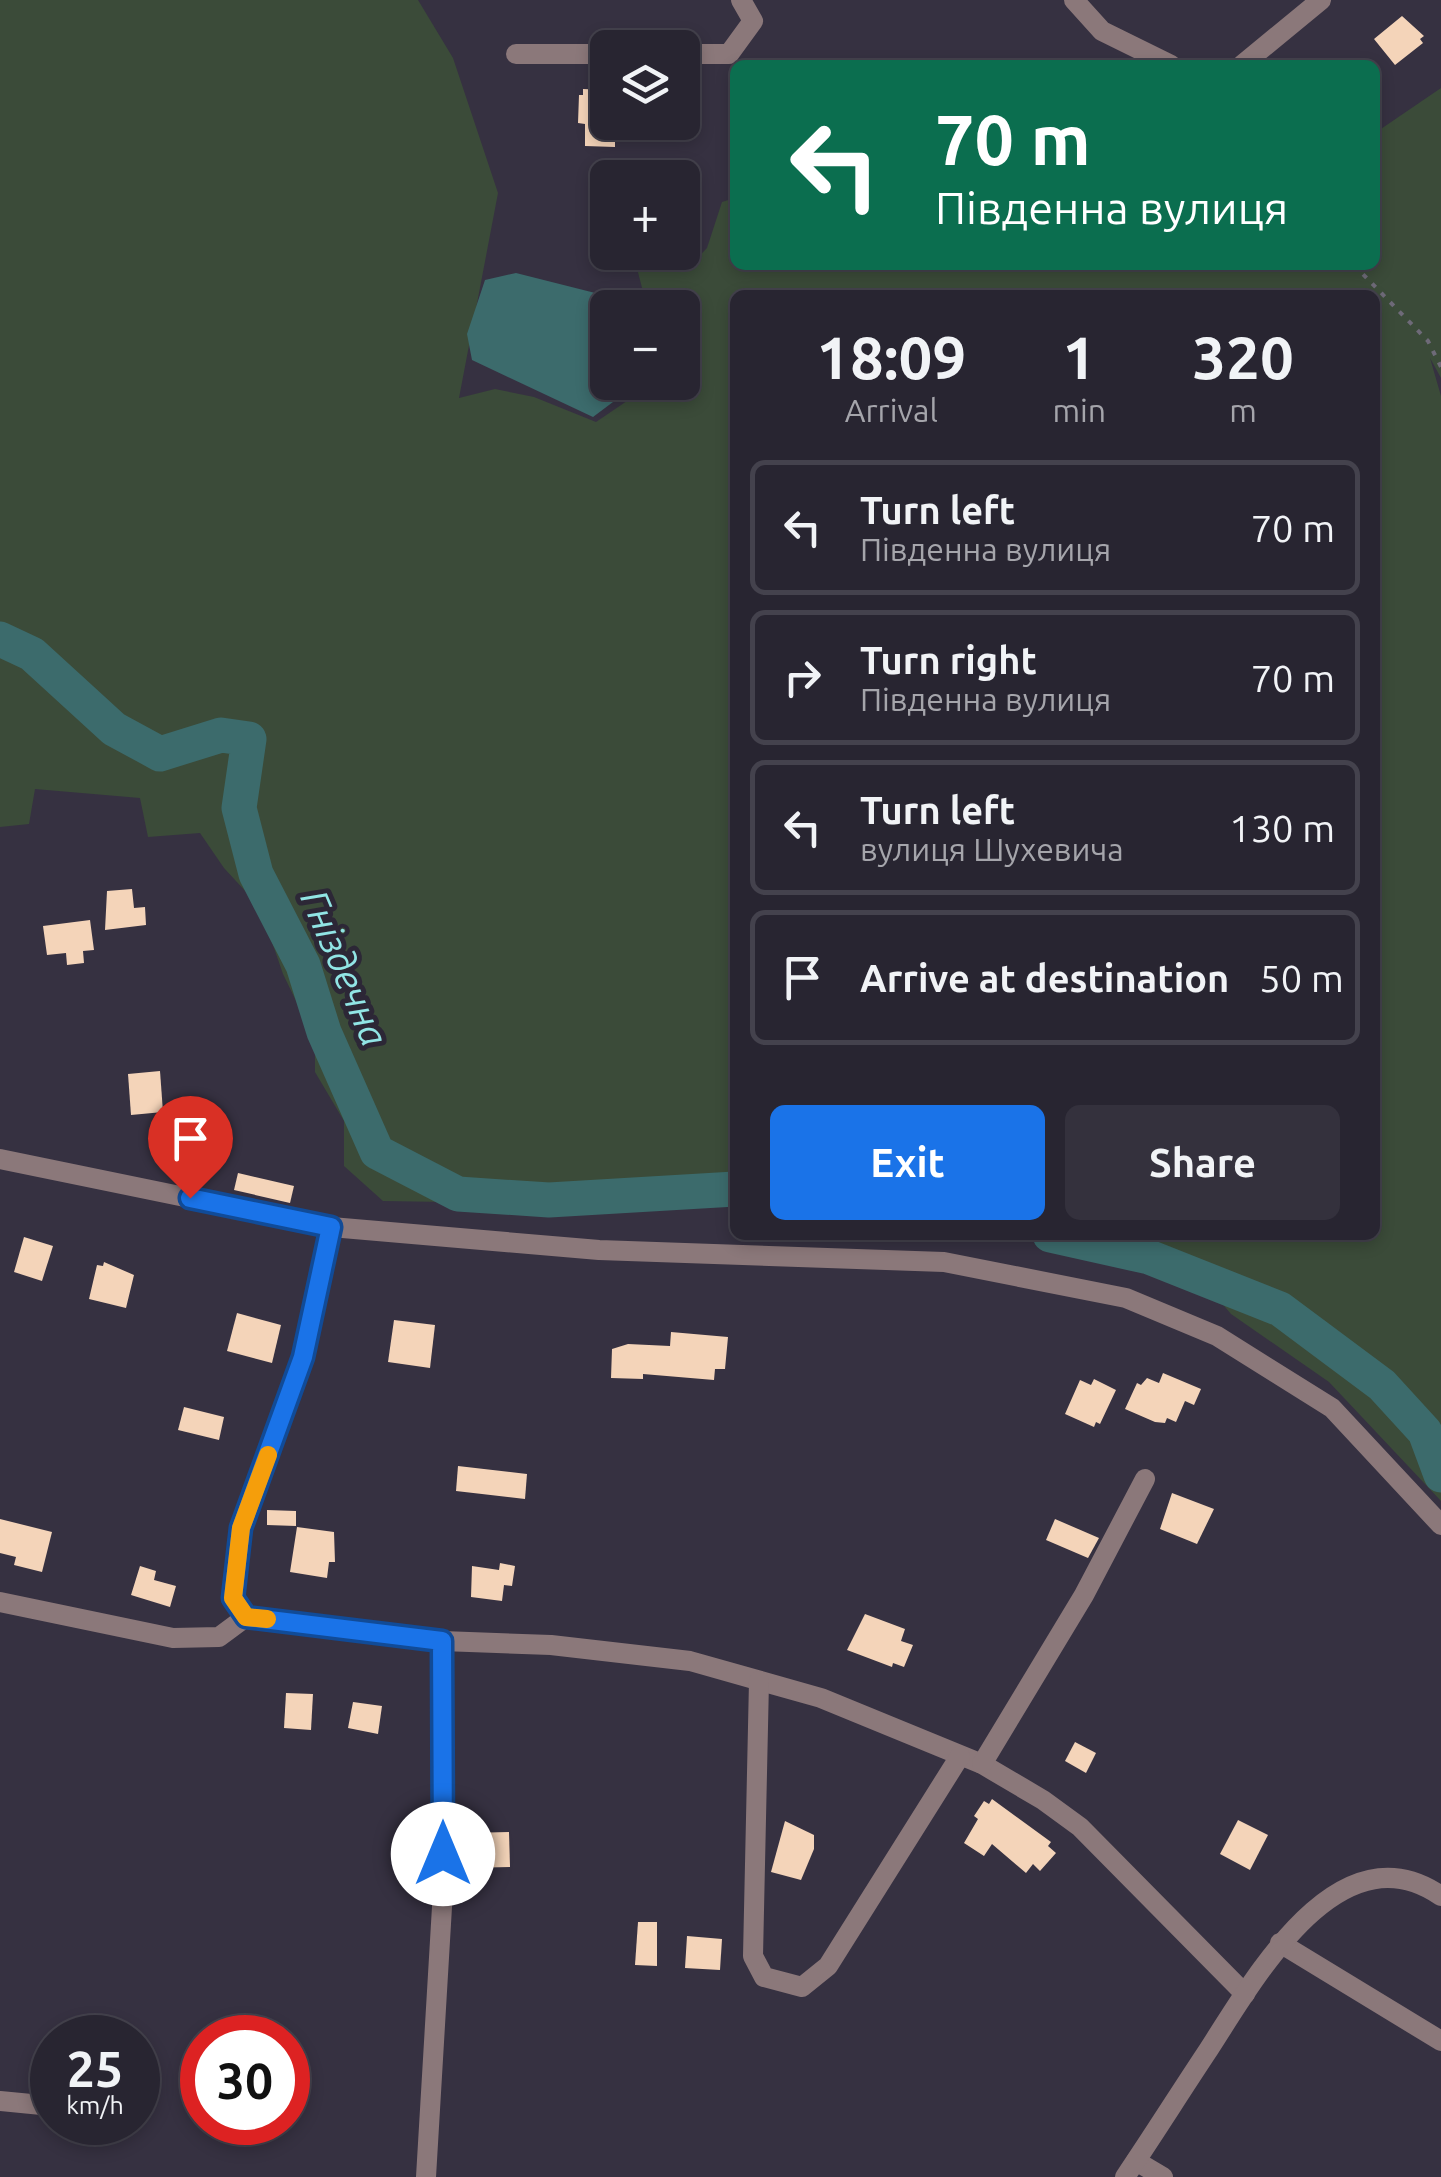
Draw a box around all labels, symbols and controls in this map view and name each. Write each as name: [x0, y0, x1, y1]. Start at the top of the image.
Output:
map controls: [590, 30, 700, 400]
button: layers: [590, 30, 700, 140]
icon: left: [770, 100, 900, 230]
text: 70 m: [935, 100, 1091, 178]
button: +: [590, 160, 700, 270]
text: Південна вулиця: [935, 182, 1288, 233]
button: −: [590, 290, 700, 400]
text: 18:09: [816, 323, 966, 390]
text: 1: [1062, 323, 1096, 390]
text: 320: [1192, 323, 1294, 390]
text: Arrival: [845, 392, 938, 428]
text: min: [1052, 392, 1106, 428]
text: m: [1229, 392, 1257, 428]
text: Turn left: [860, 489, 1015, 531]
icon: left: [775, 500, 830, 555]
text: 70 m: [1251, 507, 1335, 549]
text: Південна вулиця: [860, 531, 1111, 567]
text: Turn right: [860, 639, 1037, 681]
icon: right: [775, 650, 830, 705]
text: 70 m: [1251, 657, 1335, 699]
text: Південна вулиця: [860, 681, 1111, 717]
text: Turn left: [860, 789, 1015, 831]
icon: left: [775, 800, 830, 855]
text: 130 m: [1229, 807, 1335, 849]
text: вулиця Шухевича: [860, 831, 1124, 867]
water label: Гніздечна: [293, 883, 397, 1052]
icon: arrive: [775, 950, 830, 1005]
text: Arrive at destination: [860, 957, 1229, 999]
text: 50 m: [1259, 957, 1344, 999]
pin: [148, 1096, 233, 1199]
button: Exit: [770, 1105, 1045, 1220]
button: Share: [1065, 1105, 1340, 1220]
icon: arrive: [163, 1111, 218, 1166]
position arrow: [391, 1802, 495, 1906]
speed limit sign: 30: [180, 2015, 310, 2145]
text: 25: [67, 2040, 123, 2096]
text: km/h: [66, 2091, 124, 2119]

